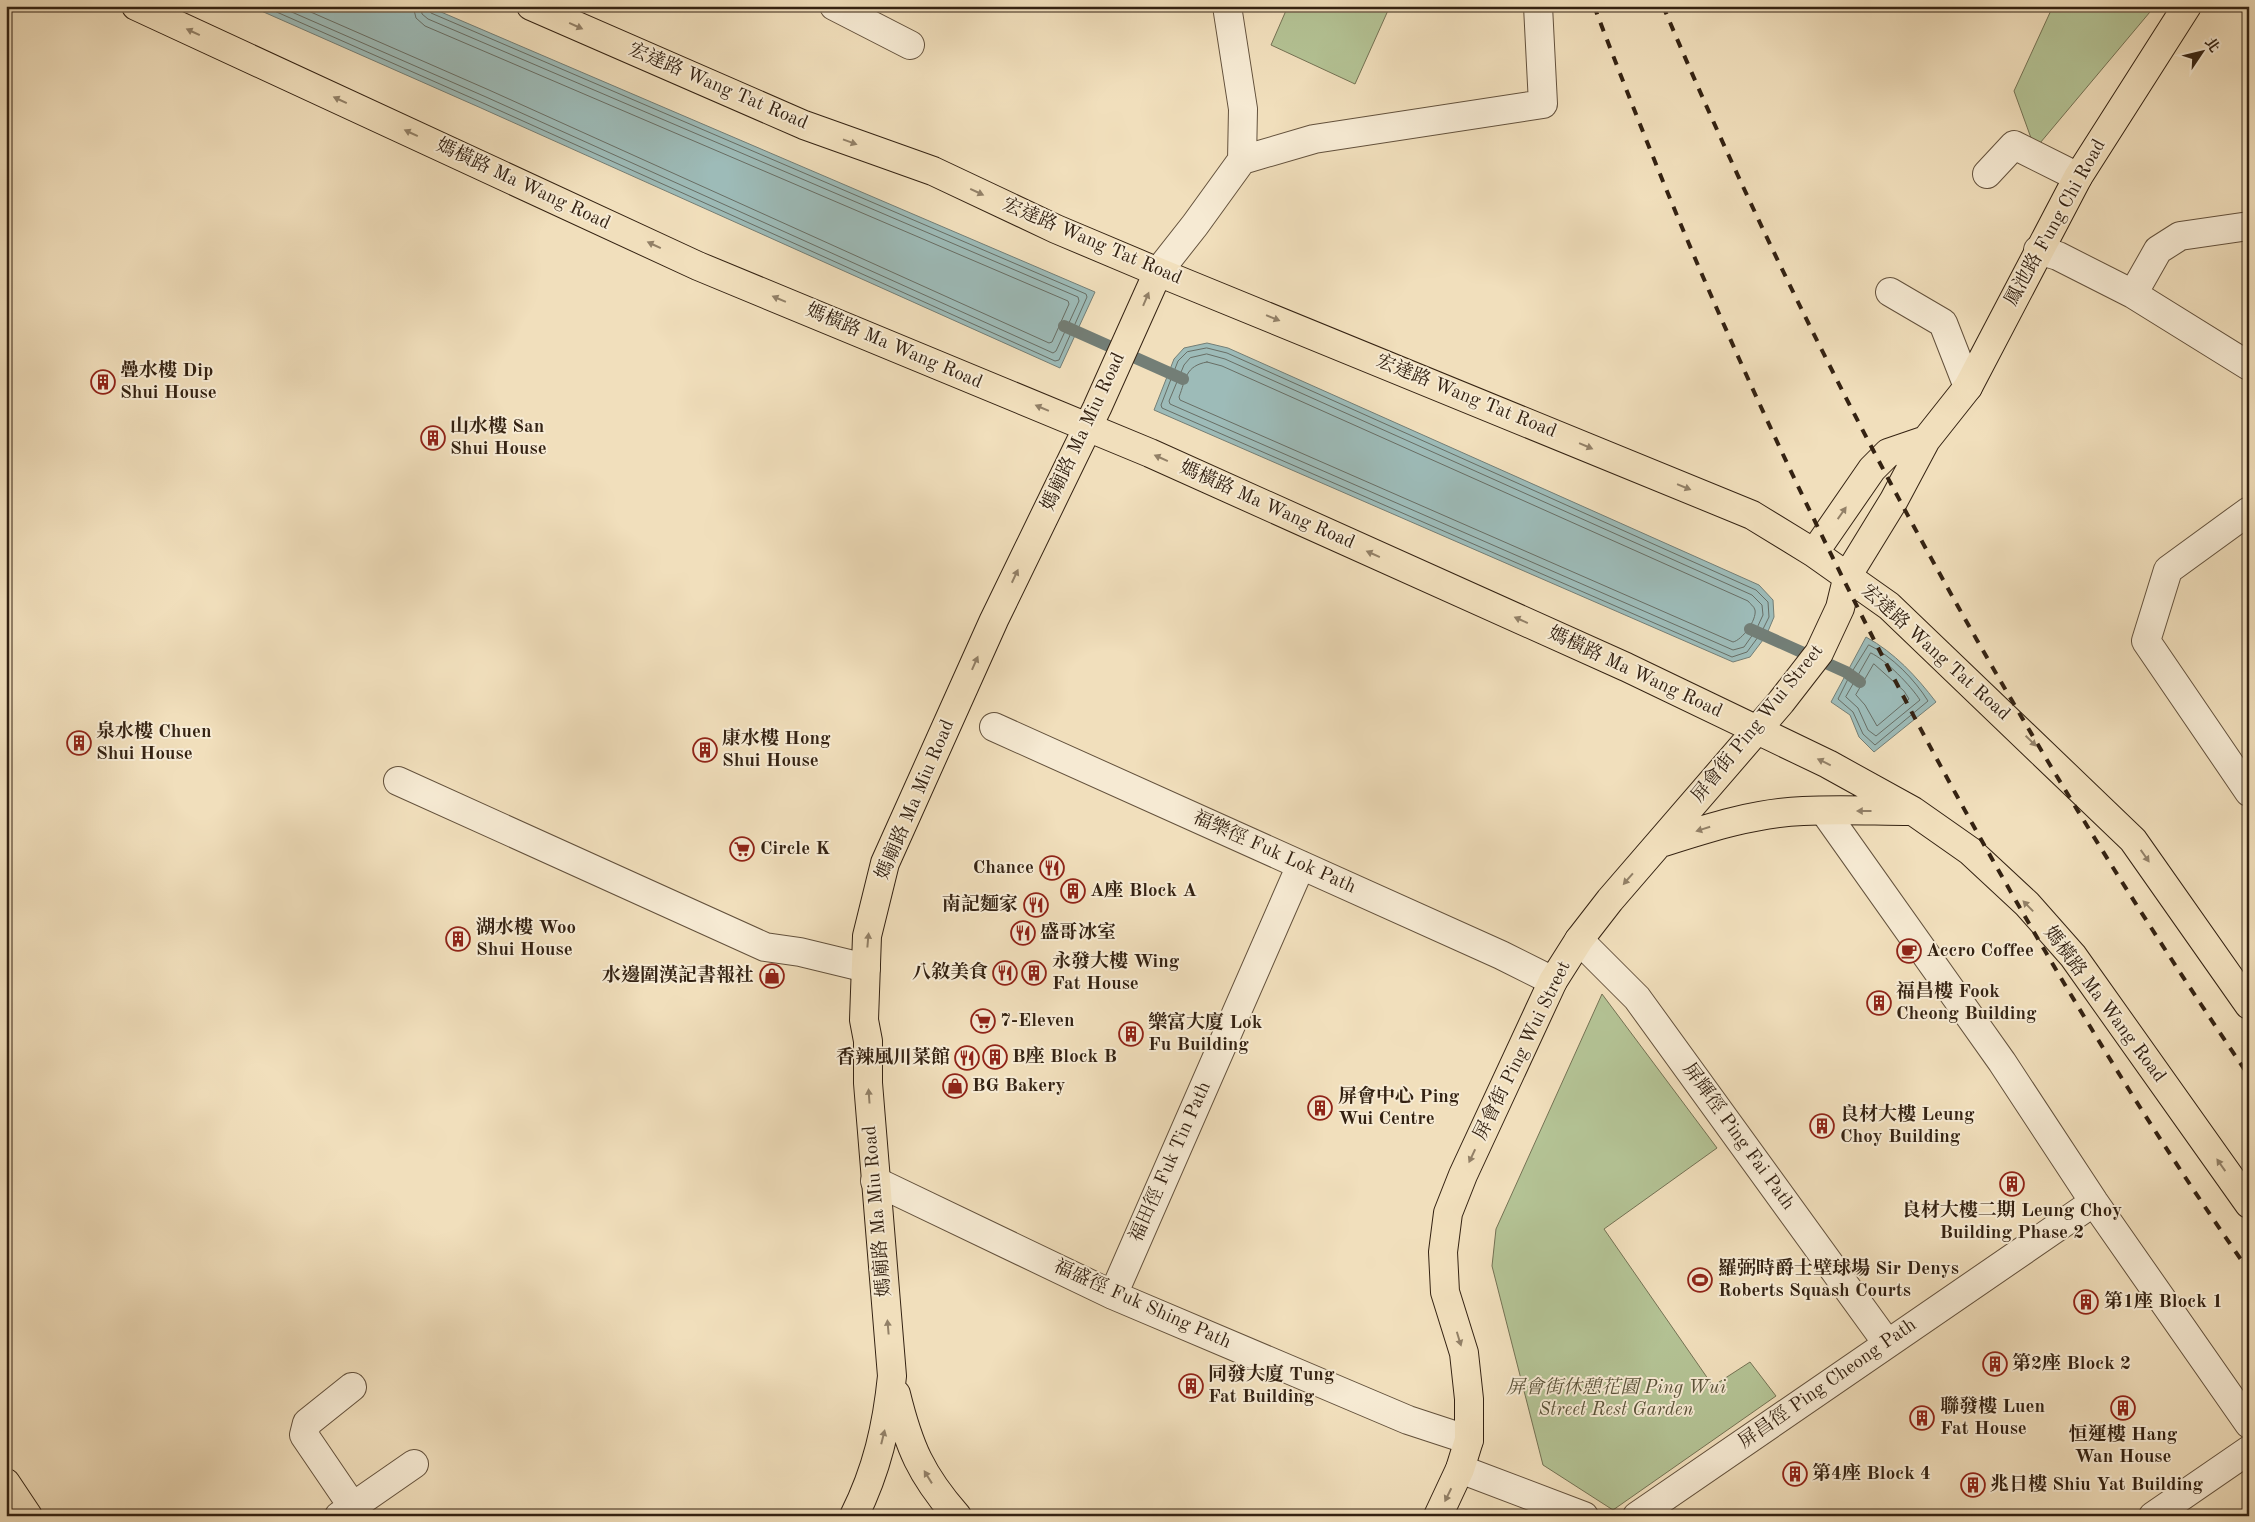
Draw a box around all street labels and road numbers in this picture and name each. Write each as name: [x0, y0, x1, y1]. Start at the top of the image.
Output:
street label: 宏達路 Wang Tat Road: [626, 39, 811, 133]
street label: 媽橫路 Ma Wang Road: [433, 134, 614, 234]
street label: 鳳池路 Fung Chi Road: [2001, 136, 2110, 309]
street label: 宏達路 Wang Tat Road: [1000, 194, 1185, 288]
street label: 媽橫路 Ma Wang Road: [803, 299, 986, 393]
street label: 媽廟路 Ma Miu Road: [1036, 349, 1129, 514]
street label: 宏達路 Wang Tat Road: [1373, 350, 1560, 442]
street label: 媽橫路 Ma Wang Road: [1177, 456, 1359, 553]
street label: 宏達路 Wang Tat Road: [1857, 580, 2014, 725]
street label: 媽橫路 Ma Wang Road: [1545, 622, 1726, 722]
street label: 屏會街 Ping Wui Street: [1686, 640, 1827, 806]
street label: 媽廟路 Ma Miu Road: [871, 716, 958, 883]
street label: 福樂徑 Fuk Lok Path: [1190, 807, 1359, 898]
street label: 媽橫路 Ma Wang Road: [2039, 922, 2171, 1086]
street label: 屏會街 Ping Wui Street: [1469, 957, 1575, 1144]
street label: 屏輝徑 Ping Fai Path: [1679, 1058, 1800, 1214]
street label: 福田徑 Fuk Tin Path: [1125, 1078, 1215, 1245]
street label: 媽廟路 Ma Miu Road: [858, 1125, 895, 1298]
street label: 福盛徑 Fuk Shing Path: [1050, 1255, 1235, 1353]
street label: 屏昌徑 Ping Cheong Path: [1735, 1314, 1920, 1453]

